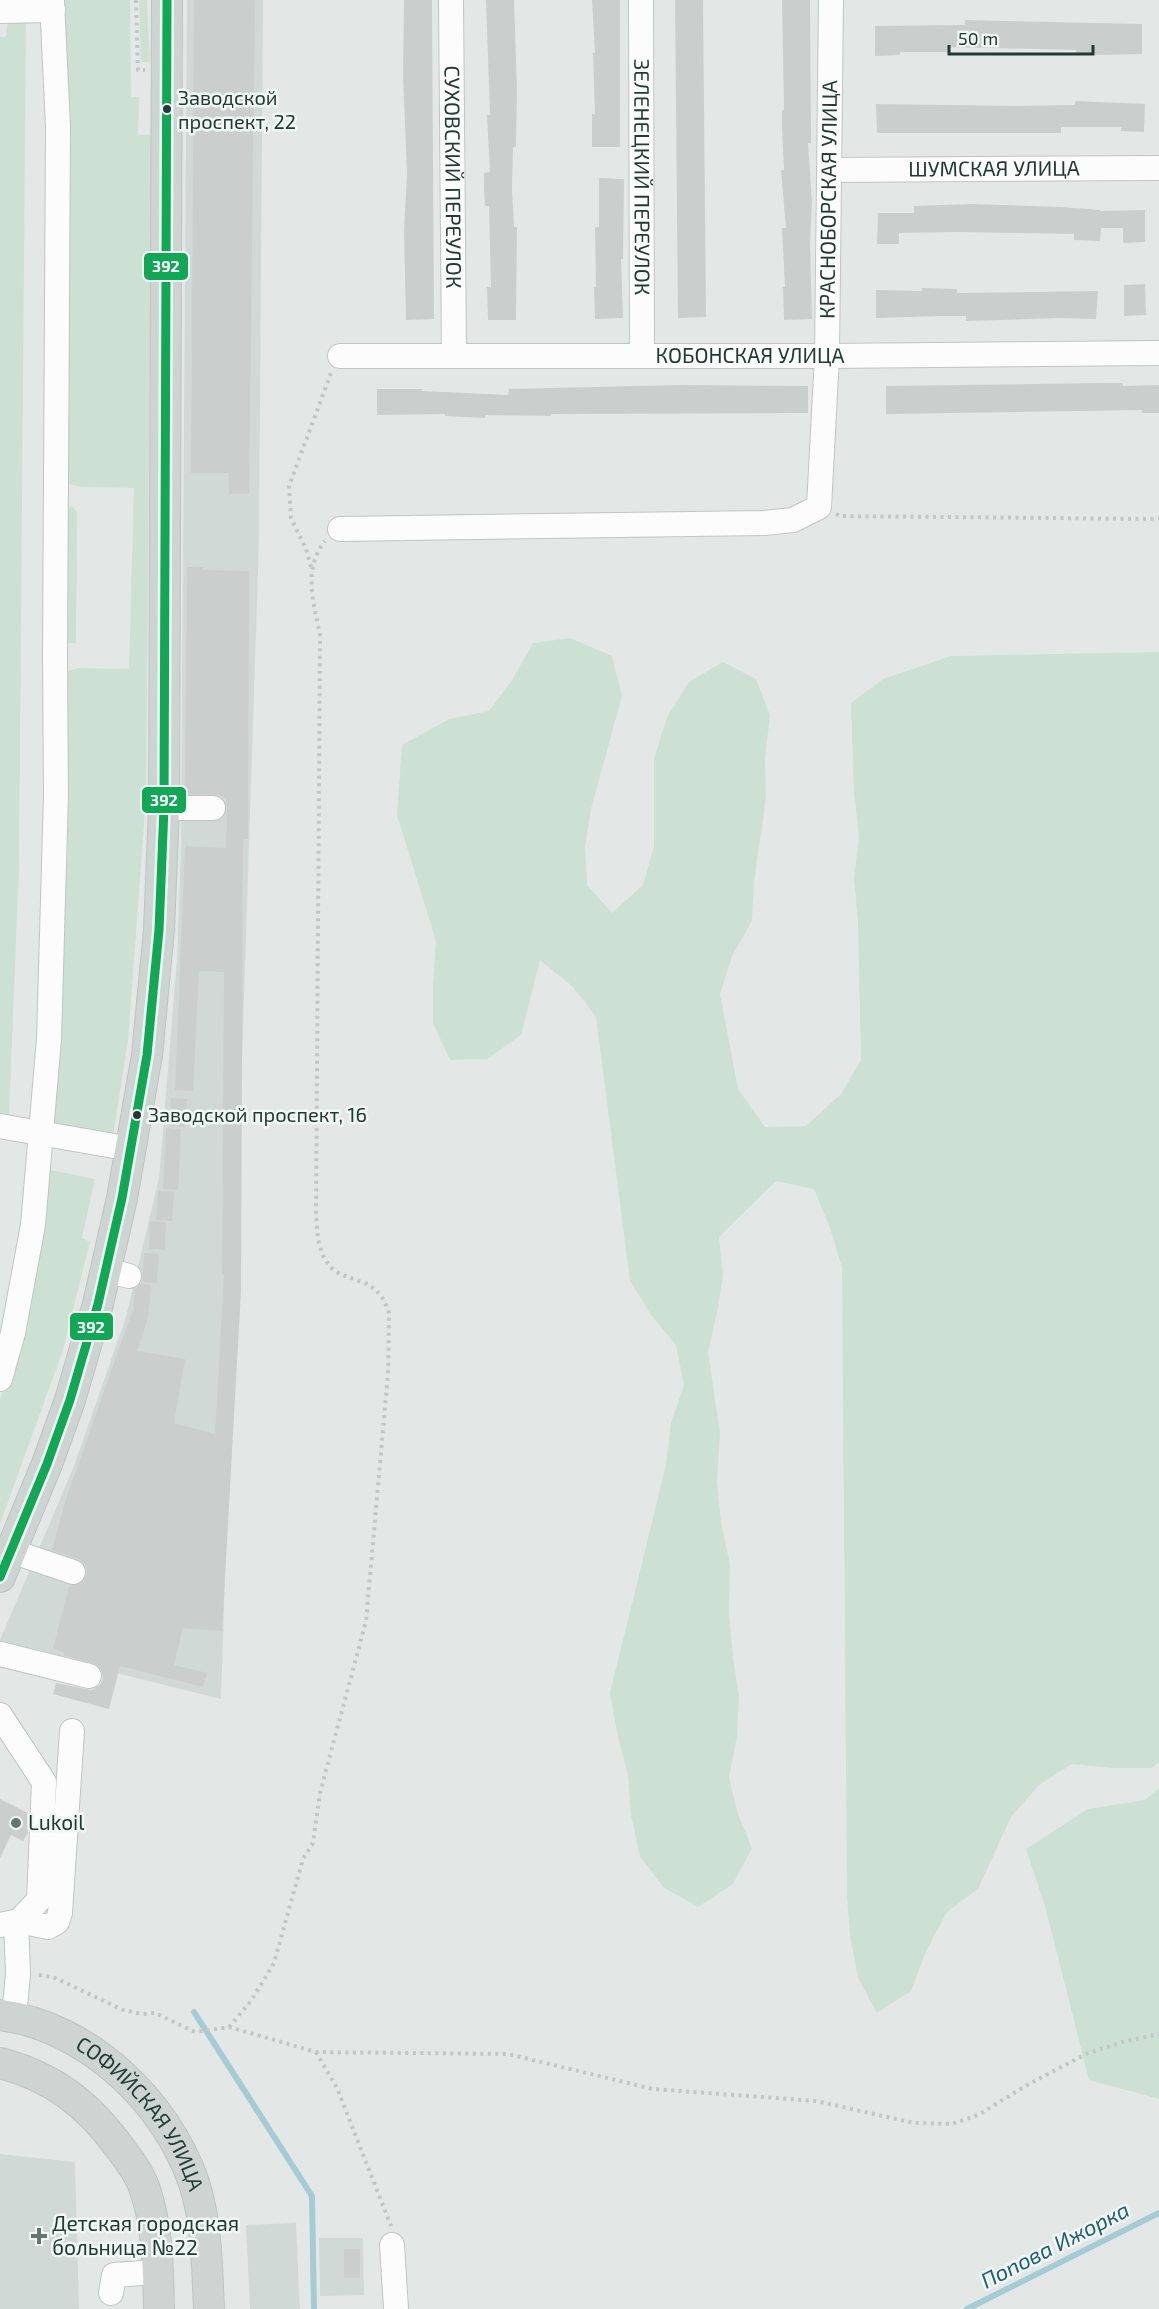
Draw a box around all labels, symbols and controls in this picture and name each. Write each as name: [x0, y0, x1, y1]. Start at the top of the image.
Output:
scale bar: [949, 18, 1093, 56]
text: 50 m: [958, 27, 998, 49]
street label: ЗЕЛЕНЕЦКИЙ ПЕРЕУЛОК: [630, 59, 656, 295]
street label: СУХОВСКИЙ ПЕРЕУЛОК: [441, 65, 467, 289]
street label: КРАСНОБОРСКАЯ УЛИЦА: [813, 80, 841, 319]
place label: Заводской проспект, 22: [178, 85, 296, 133]
marker: Заводской проспект, 22: [161, 103, 173, 115]
street label: ШУМСКАЯ УЛИЦА: [908, 154, 1080, 181]
line badge: 392: [143, 252, 189, 281]
text: 392: [152, 256, 180, 275]
street label: КОБОНСКАЯ УЛИЦА: [656, 342, 845, 367]
line badge: 392: [141, 786, 187, 814]
text: 392: [150, 790, 178, 809]
place label: Заводской проспект, 16: [148, 1102, 367, 1126]
marker: Заводской проспект, 16: [131, 1109, 143, 1121]
line badge: 392: [69, 1312, 114, 1341]
text: 392: [77, 1317, 105, 1336]
place label: Lukoil: [28, 1809, 85, 1834]
marker: Lukoil: [9, 1816, 23, 1830]
street label: СОФИЙСКАЯ УЛИЦА: [72, 2030, 210, 2194]
water label: Попова Ижорка: [976, 2195, 1133, 2293]
place label: Детская городская больница №22: [52, 2210, 239, 2259]
marker: Детская городская больница №22: [30, 2227, 48, 2245]

